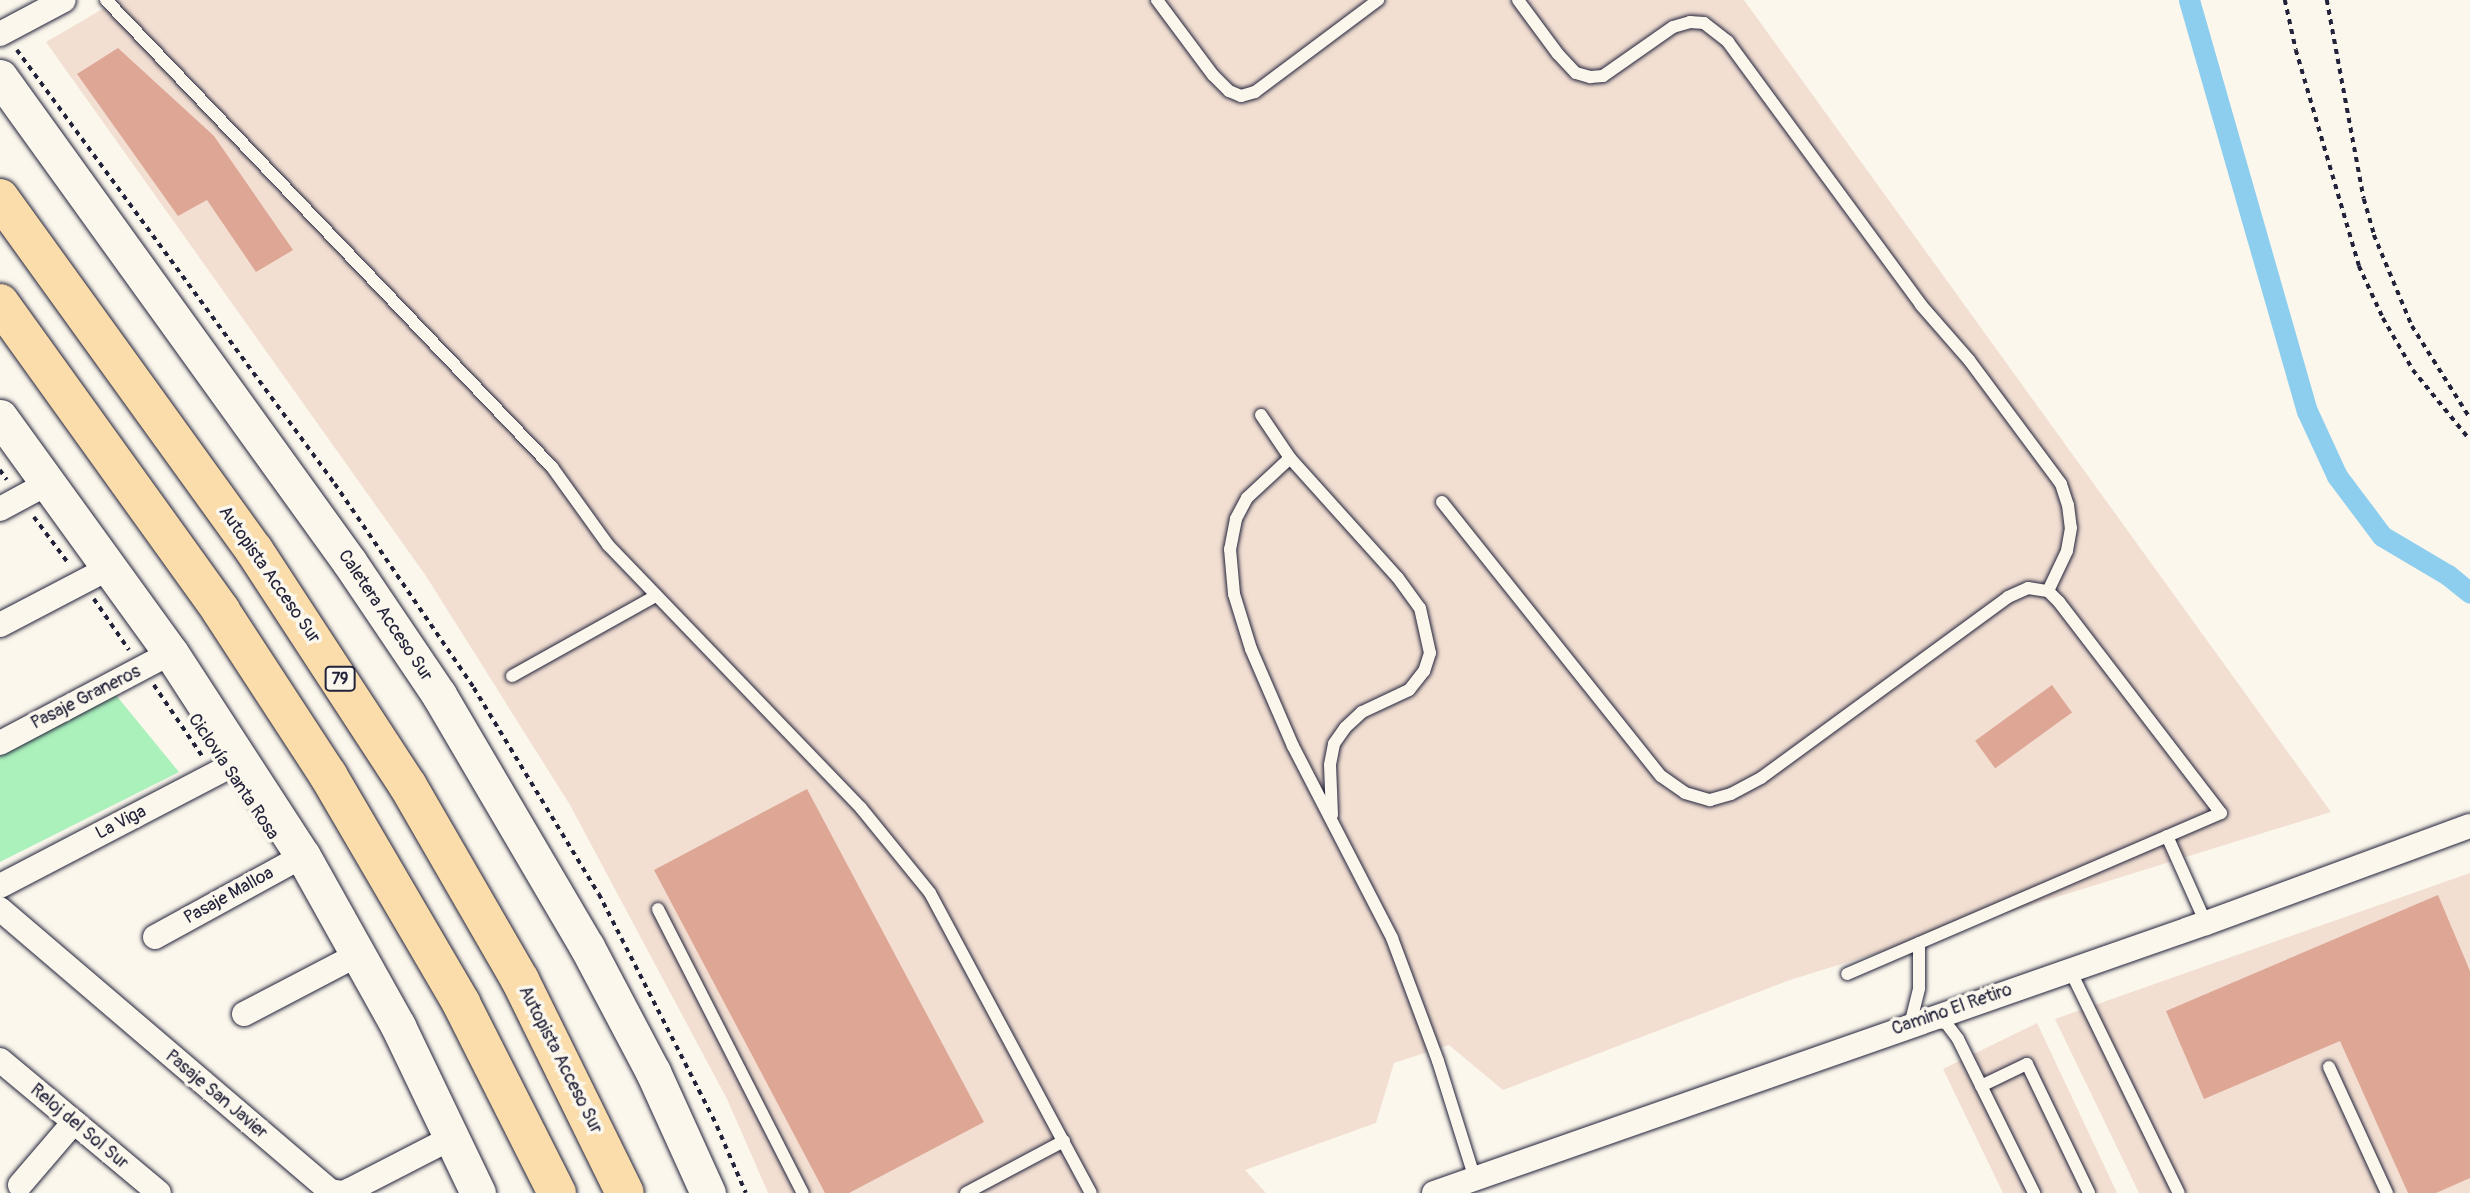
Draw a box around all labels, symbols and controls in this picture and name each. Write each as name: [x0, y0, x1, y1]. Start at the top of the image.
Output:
street label: Autopista Acceso Sur: [213, 502, 325, 648]
street label: Caletera Acceso Sur: [333, 546, 437, 686]
street label: Pasaje Graneros: [28, 661, 144, 735]
road number: 79: [324, 666, 356, 692]
street label: Ciclovía Santa Rosa: [183, 710, 283, 844]
street label: La Viga: [92, 801, 150, 845]
street label: Pasaje Malloa: [181, 863, 277, 929]
street label: Camino El Retiro: [1889, 979, 2015, 1041]
street label: Autopista Acceso Sur: [513, 983, 607, 1137]
street label: Pasaje San Javier: [160, 1046, 272, 1144]
street label: Reloj del Sol Sur: [25, 1080, 133, 1174]

